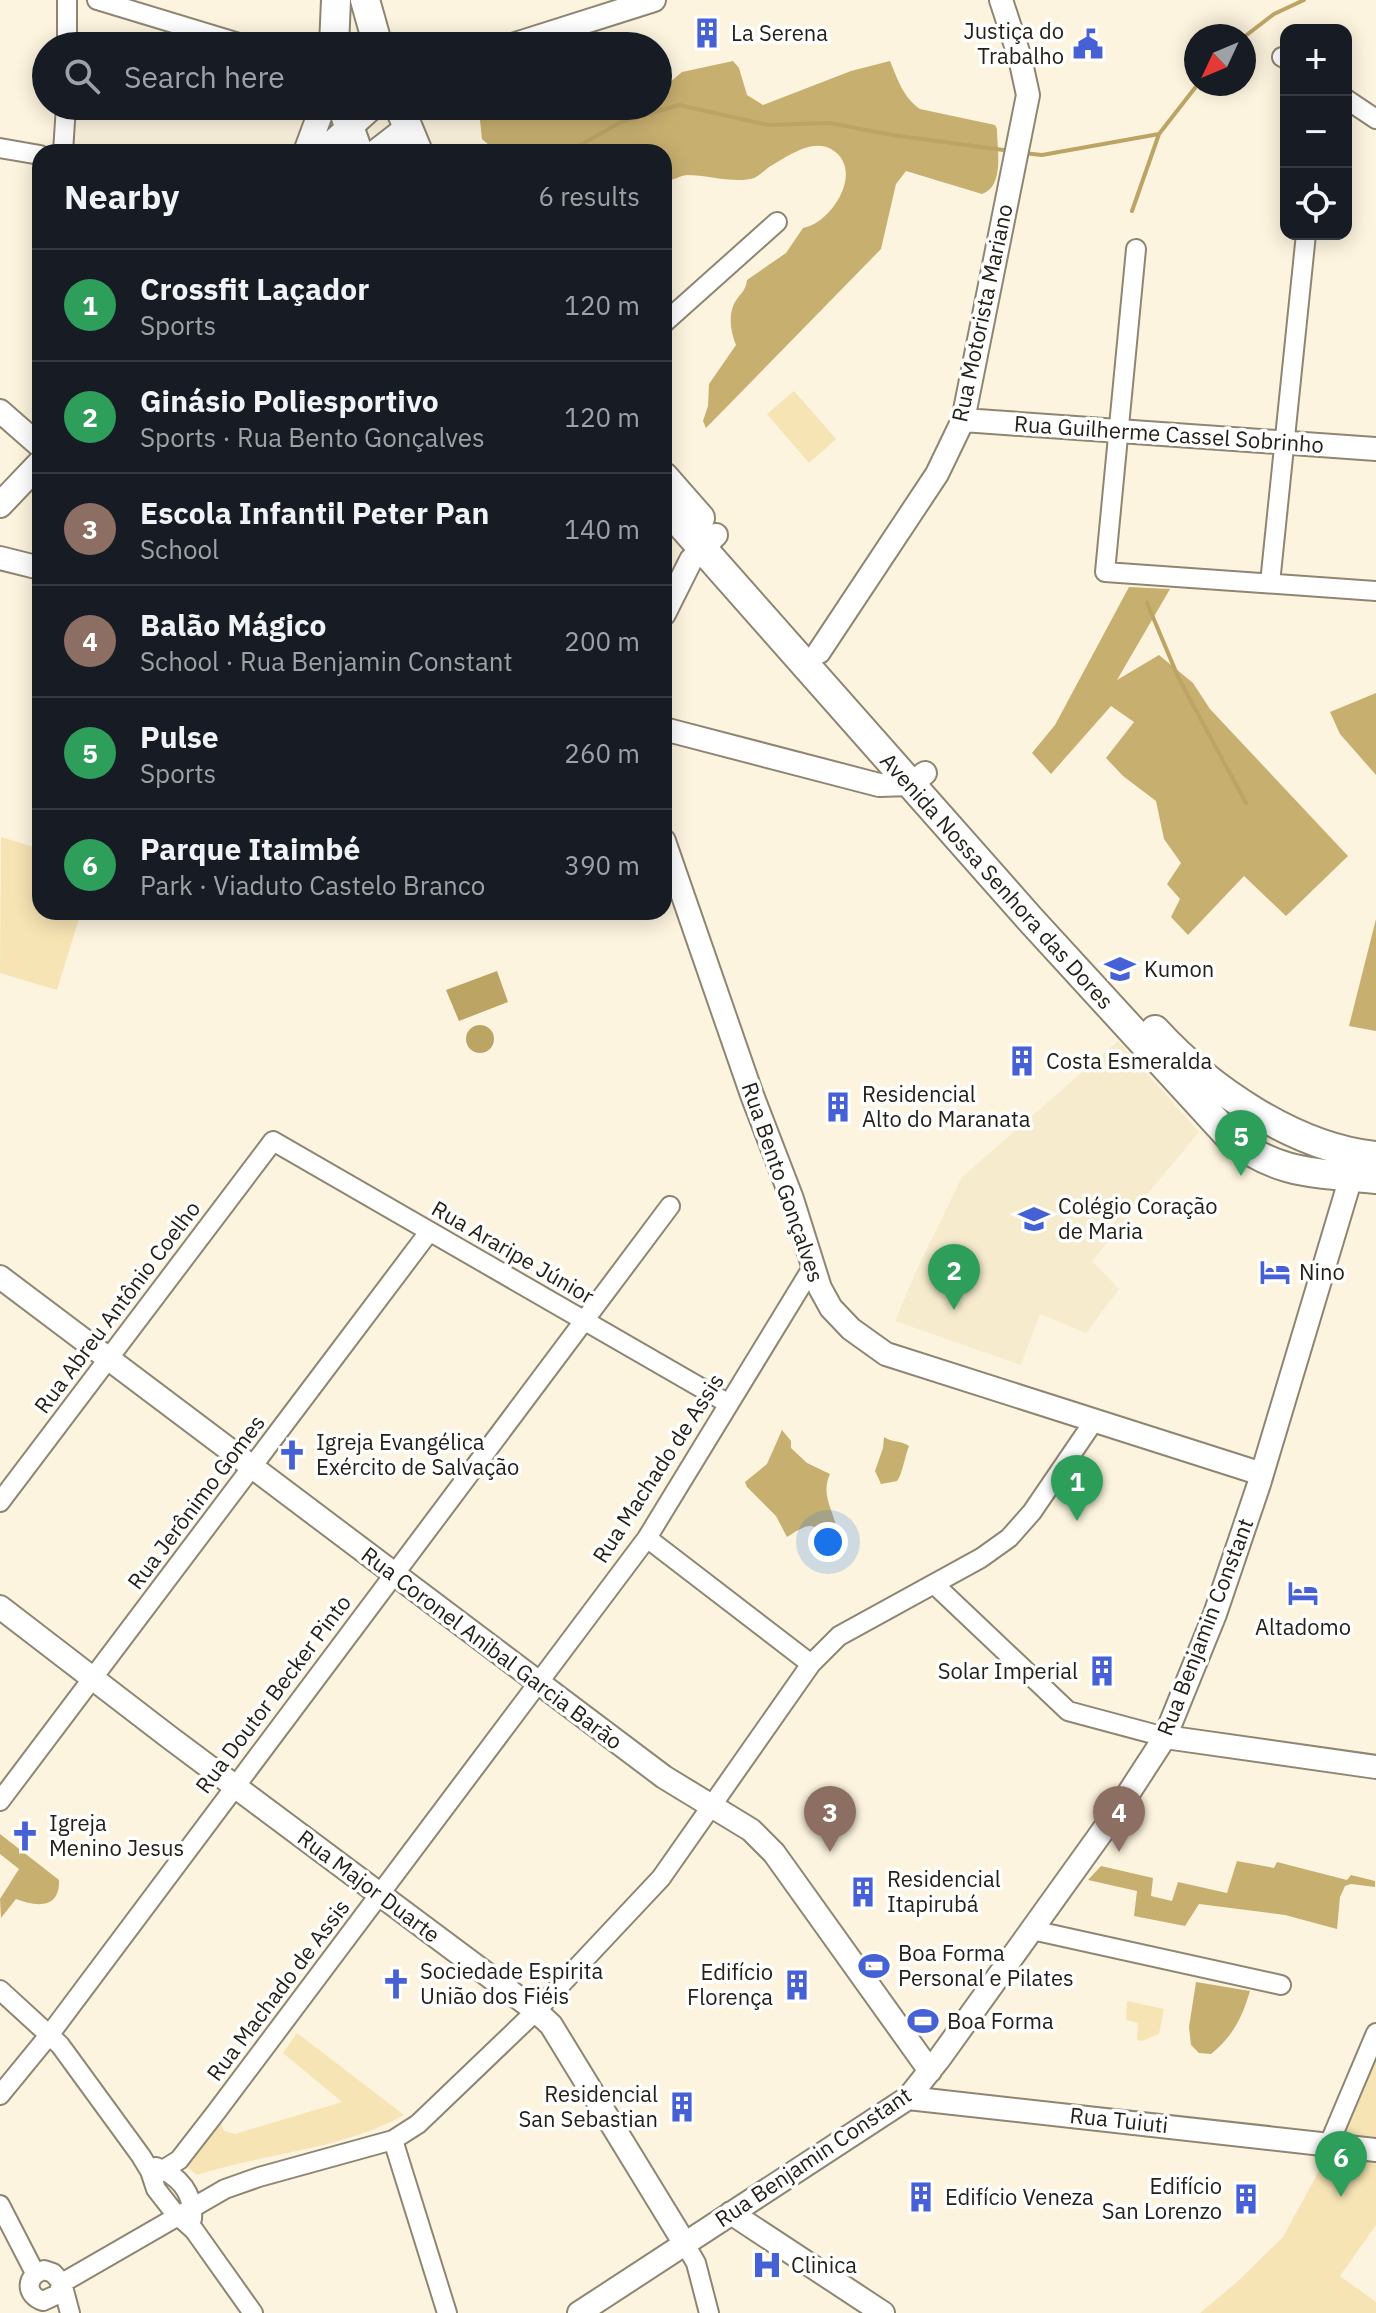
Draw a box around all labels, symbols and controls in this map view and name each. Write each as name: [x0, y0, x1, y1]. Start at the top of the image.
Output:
building icon: La Serena: [690, 16, 724, 50]
place label: Justiça do Trabalho: [963, 16, 1064, 70]
place label: La Serena: [731, 18, 828, 47]
north arrow: [1184, 24, 1256, 96]
map controls: [1280, 24, 1352, 240]
button: +: [1280, 24, 1352, 96]
public building icon: Justiça do Trabalho: [1071, 27, 1105, 61]
search box: [32, 32, 672, 120]
icon: search: [60, 54, 104, 98]
text: Search here: [124, 57, 285, 96]
button: −: [1280, 96, 1352, 168]
button: locate: [1280, 168, 1352, 240]
text: Nearby: [64, 174, 179, 218]
text: 6 results: [538, 179, 640, 213]
street label: Rua Motorista Mariano: [944, 201, 1019, 425]
text: Crossfit Laçador: [140, 269, 369, 308]
text: 1: [82, 288, 98, 322]
text: 120 m: [564, 288, 640, 322]
text: Sports: [140, 308, 216, 342]
text: Ginásio Poliesportivo: [140, 381, 439, 420]
text: 2: [82, 400, 98, 434]
text: 120 m: [564, 400, 640, 434]
street label: Rua Guilherme Cassel Sobrinho: [1013, 408, 1325, 459]
text: Sports · Rua Bento Gonçalves: [140, 420, 485, 454]
text: Escola Infantil Peter Pan: [140, 493, 489, 532]
text: 3: [82, 512, 98, 546]
text: 140 m: [564, 512, 640, 546]
text: School: [140, 532, 219, 566]
text: Balão Mágico: [140, 605, 326, 644]
text: 4: [82, 624, 98, 658]
text: 200 m: [564, 624, 640, 658]
text: School · Rua Benjamin Constant: [140, 644, 513, 678]
text: Pulse: [140, 717, 219, 756]
text: 5: [82, 736, 98, 770]
text: 260 m: [564, 736, 640, 770]
street label: Avenida Nossa Senhora das Dores: [874, 746, 1120, 1015]
text: Sports: [140, 756, 216, 790]
text: Parque Itaimbé: [140, 829, 360, 868]
text: 6: [82, 848, 98, 882]
text: 390 m: [564, 848, 640, 882]
text: Park · Viaduto Castelo Branco: [140, 868, 485, 902]
school or university icon: Kumon: [1103, 952, 1137, 986]
place label: Kumon: [1144, 954, 1214, 983]
building icon: Costa Esmeralda: [1005, 1044, 1039, 1078]
place label: Costa Esmeralda: [1046, 1046, 1213, 1075]
street label: Rua Bento Gonçalves: [736, 1078, 831, 1286]
place label: Residencial Alto do Maranata: [862, 1079, 1031, 1133]
building icon: Residencial Alto do Maranata: [821, 1090, 855, 1124]
pin: 5: [1215, 1110, 1267, 1176]
place label: Colégio Coração de Maria: [1058, 1191, 1218, 1245]
street label: Rua Araripe Júnior: [427, 1193, 600, 1310]
street label: Rua Abreu Antônio Coelho: [27, 1195, 206, 1419]
school or university icon: Colégio Coração de Maria: [1017, 1202, 1051, 1236]
pin: 2: [928, 1244, 980, 1310]
hotel icon: Nino: [1258, 1255, 1292, 1289]
place label: Nino: [1299, 1257, 1345, 1286]
street label: Rua Machado de Assis: [585, 1367, 730, 1568]
street label: Rua Jerônimo Gomes: [120, 1409, 271, 1595]
place label: Igreja Evangélica Exército de Salvação: [316, 1427, 519, 1481]
church icon: Igreja Evangélica Exército de Salvação: [275, 1438, 309, 1472]
pin: 1: [1051, 1455, 1103, 1521]
street label: Rua Benjamin Constant: [1150, 1514, 1259, 1740]
your location: [808, 1522, 848, 1562]
street label: Rua Coronel Anibal Garcia Barão: [356, 1540, 629, 1755]
hotel icon: Altadomo: [1286, 1576, 1320, 1610]
street label: Rua Doutor Becker Pinto: [188, 1588, 357, 1799]
place label: Altadomo: [1255, 1612, 1351, 1641]
building icon: Solar Imperial: [1085, 1654, 1119, 1688]
place label: Solar Imperial: [938, 1656, 1078, 1685]
pin: 3: [804, 1786, 856, 1852]
pin: 4: [1093, 1786, 1145, 1852]
place label: Igreja Menino Jesus: [49, 1808, 184, 1862]
church icon: Igreja Menino Jesus: [8, 1819, 42, 1853]
street label: Rua Major Duarte: [292, 1823, 446, 1949]
place label: Residencial Itapirubá: [887, 1864, 1001, 1918]
building icon: Residencial Itapirubá: [846, 1875, 880, 1909]
street label: Rua Machado de Assis: [200, 1893, 355, 2086]
place label: Boa Forma Personal e Pilates: [898, 1938, 1074, 1992]
sports icon: Boa Forma Personal e Pilates: [857, 1949, 891, 1983]
place label: Sociedade Espirita União dos Fiéis: [420, 1956, 603, 2010]
place label: Edifício Florença: [687, 1957, 773, 2011]
church icon: Sociedade Espirita União dos Fiéis: [379, 1967, 413, 2001]
building icon: Edifício Florença: [780, 1968, 814, 2002]
sports icon: Boa Forma: [906, 2004, 940, 2038]
place label: Boa Forma: [947, 2006, 1054, 2035]
place label: Residencial San Sebastian: [518, 2079, 658, 2133]
street label: Rua Benjamin Constant: [709, 2080, 917, 2233]
building icon: Residencial San Sebastian: [665, 2090, 699, 2124]
street label: Rua Tuiuti: [1068, 2100, 1170, 2139]
pin: 6: [1315, 2131, 1367, 2197]
place label: Edifício San Lorenzo: [1102, 2171, 1222, 2225]
building icon: Edifício Veneza: [904, 2180, 938, 2214]
place label: Edifício Veneza: [945, 2182, 1094, 2211]
building icon: Edifício San Lorenzo: [1229, 2182, 1263, 2216]
hospital icon: Clinica: [750, 2248, 784, 2282]
place label: Clinica: [791, 2250, 857, 2279]

